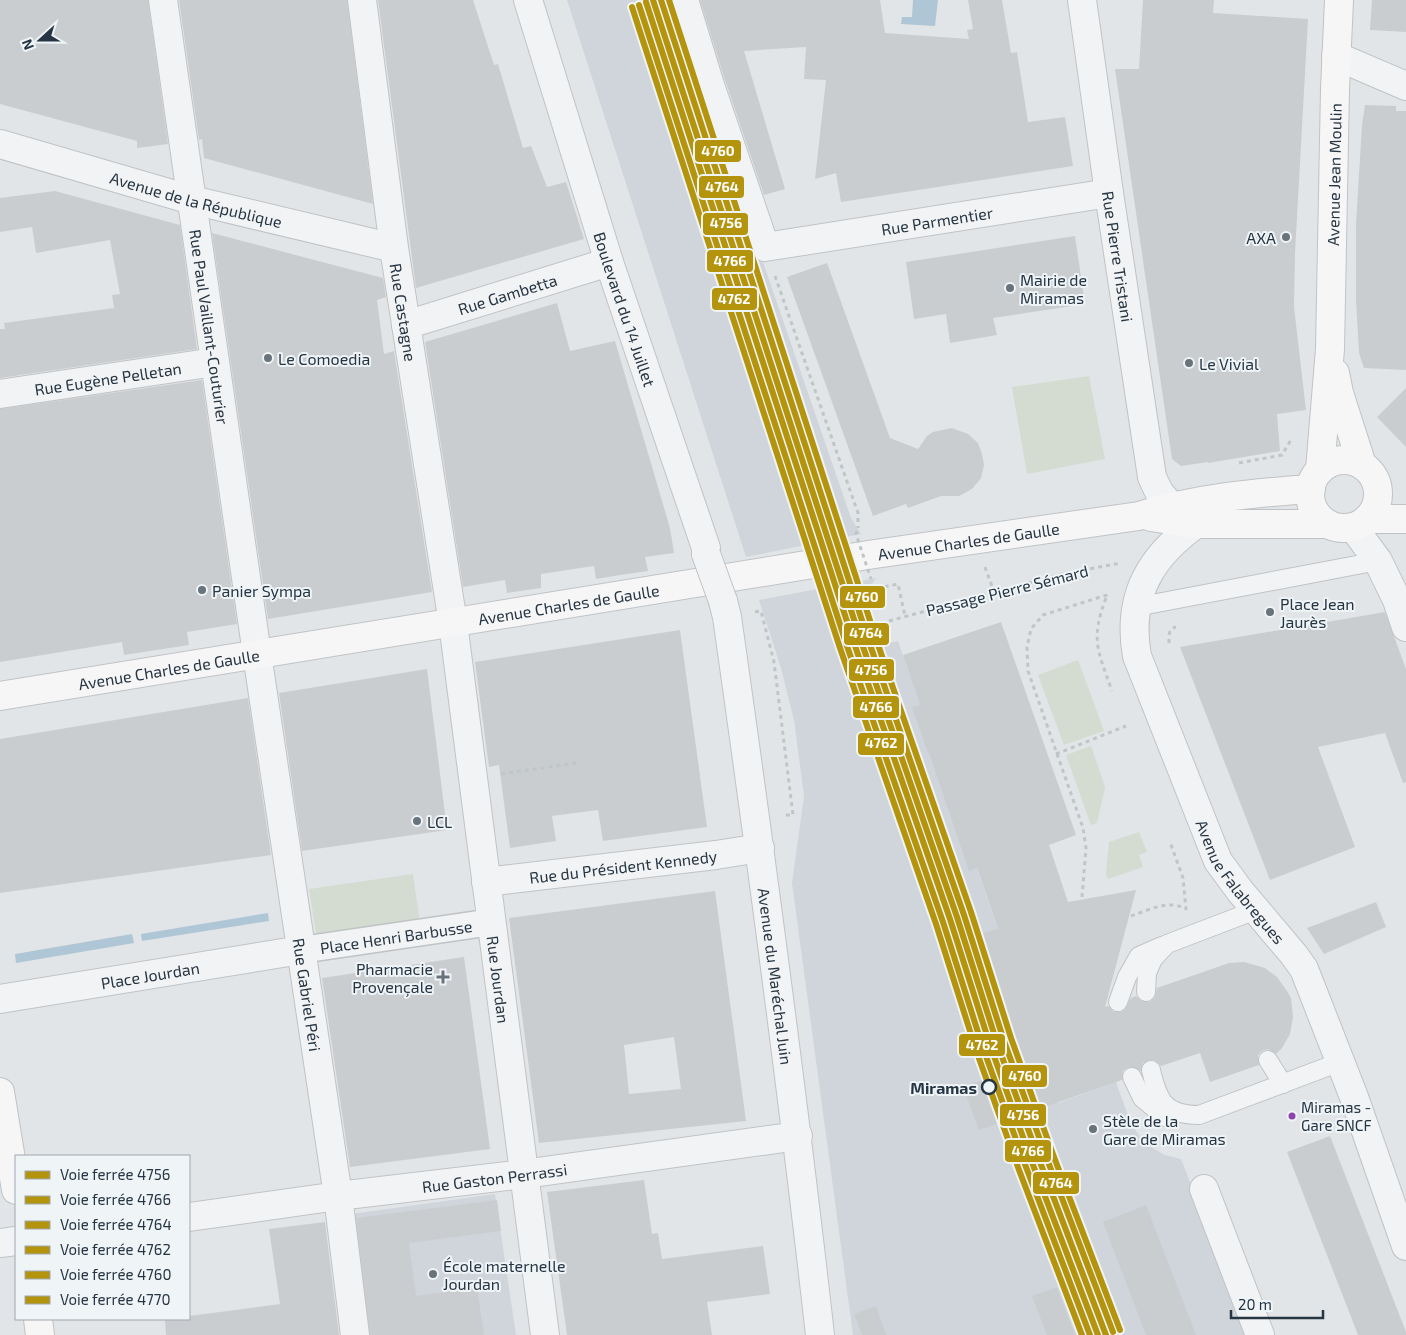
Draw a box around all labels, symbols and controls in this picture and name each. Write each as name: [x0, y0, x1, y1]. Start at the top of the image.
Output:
north arrow: [15, 15, 65, 65]
text: N: [18, 37, 37, 53]
street label: Avenue Jean Moulin: [1322, 103, 1344, 246]
line badge: 4760: [694, 139, 742, 163]
text: 4760: [701, 142, 735, 159]
street label: Avenue de la République: [108, 167, 284, 231]
line badge: 4764: [698, 175, 745, 199]
text: 4764: [705, 178, 739, 195]
street label: Rue Pierre Tristani: [1099, 190, 1138, 323]
street label: Rue Parmentier: [880, 202, 995, 238]
line badge: 4756: [702, 212, 749, 236]
text: 4756: [710, 214, 742, 231]
street label: Rue Paul Vaillant-Couturier: [187, 228, 233, 426]
place label: AXA: [1246, 228, 1276, 247]
street label: Boulevard du 14 Juillet: [591, 229, 660, 389]
marker: AXA: [1280, 231, 1292, 243]
line badge: 4766: [706, 249, 754, 273]
text: 4766: [714, 252, 746, 269]
street label: Rue Castagne: [387, 262, 421, 363]
street label: Rue Gambetta: [455, 269, 559, 318]
place label: Mairie de Miramas: [1020, 270, 1087, 307]
marker: Mairie de Miramas: [1004, 282, 1016, 294]
line badge: 4762: [711, 287, 758, 311]
text: 4762: [718, 290, 750, 307]
place label: Le Comoedia: [278, 349, 370, 368]
marker: Le Comoedia: [262, 352, 274, 364]
place label: Le Vivial: [1199, 354, 1259, 373]
marker: Le Vivial: [1183, 357, 1195, 369]
street label: Rue Eugène Pelletan: [33, 358, 183, 398]
street label: Avenue Charles de Gaulle: [876, 518, 1061, 563]
street label: Passage Pierre Sémard: [924, 561, 1090, 619]
street label: Avenue Charles de Gaulle: [477, 580, 661, 628]
place label: Panier Sympa: [212, 581, 311, 600]
marker: Panier Sympa: [196, 584, 208, 596]
line badge: 4760: [839, 585, 886, 609]
text: 4760: [845, 588, 879, 605]
place label: Place Jean Jaurès: [1280, 594, 1355, 631]
marker: Place Jean Jaurès: [1264, 606, 1276, 618]
line badge: 4764: [843, 622, 890, 646]
text: 4764: [849, 624, 883, 641]
street label: Avenue Charles de Gaulle: [77, 645, 261, 693]
line badge: 4756: [848, 658, 895, 682]
text: 4756: [855, 661, 887, 678]
line badge: 4766: [852, 695, 900, 719]
text: 4766: [860, 698, 892, 715]
line badge: 4762: [857, 732, 905, 756]
text: 4762: [865, 734, 897, 751]
place label: LCL: [427, 812, 452, 831]
marker: LCL: [411, 815, 423, 827]
street label: Avenue Falabregues: [1193, 817, 1289, 947]
street label: Rue du Président Kennedy: [528, 845, 718, 886]
street label: Avenue du Maréchal Juin: [755, 887, 797, 1066]
street label: Place Henri Barbusse: [319, 916, 473, 957]
street label: Rue Jourdan: [484, 934, 514, 1024]
street label: Rue Gabriel Péri: [290, 937, 326, 1052]
street label: Place Jourdan: [99, 957, 201, 992]
place label: Pharmacie Provençale: [352, 959, 433, 997]
marker: Pharmacie Provençale: [437, 971, 449, 983]
line badge: 4762: [958, 1033, 1006, 1057]
text: 4762: [966, 1036, 998, 1053]
line badge: 4760: [1001, 1064, 1048, 1088]
text: 4760: [1008, 1067, 1042, 1084]
place label: Miramas: [910, 1078, 977, 1097]
marker: Miramas: [981, 1079, 997, 1095]
place label: Miramas - Gare SNCF: [1301, 1098, 1372, 1134]
line badge: 4756: [999, 1103, 1047, 1127]
text: 4756: [1007, 1106, 1039, 1123]
place label: Stèle de la Gare de Miramas: [1103, 1111, 1226, 1148]
marker: Miramas - Gare SNCF: [1287, 1111, 1297, 1121]
marker: Stèle de la Gare de Miramas: [1087, 1123, 1099, 1135]
line badge: 4766: [1004, 1139, 1052, 1163]
text: 4766: [1012, 1142, 1044, 1159]
legend: [15, 1155, 190, 1320]
street label: Rue Gaston Perrassi: [421, 1159, 568, 1196]
text: Voie ferrée 4756: [60, 1165, 170, 1183]
line badge: 4764: [1032, 1171, 1080, 1195]
text: 4764: [1039, 1174, 1073, 1191]
text: Voie ferrée 4766: [60, 1190, 171, 1208]
text: Voie ferrée 4764: [60, 1215, 172, 1233]
text: Voie ferrée 4762: [60, 1240, 171, 1258]
place label: École maternelle Jourdan: [443, 1256, 566, 1293]
text: Voie ferrée 4760: [60, 1265, 171, 1283]
marker: École maternelle Jourdan: [427, 1268, 439, 1280]
scale bar: [1231, 1288, 1324, 1320]
text: Voie ferrée 4770: [60, 1290, 171, 1308]
text: 20 m: [1238, 1295, 1272, 1313]

